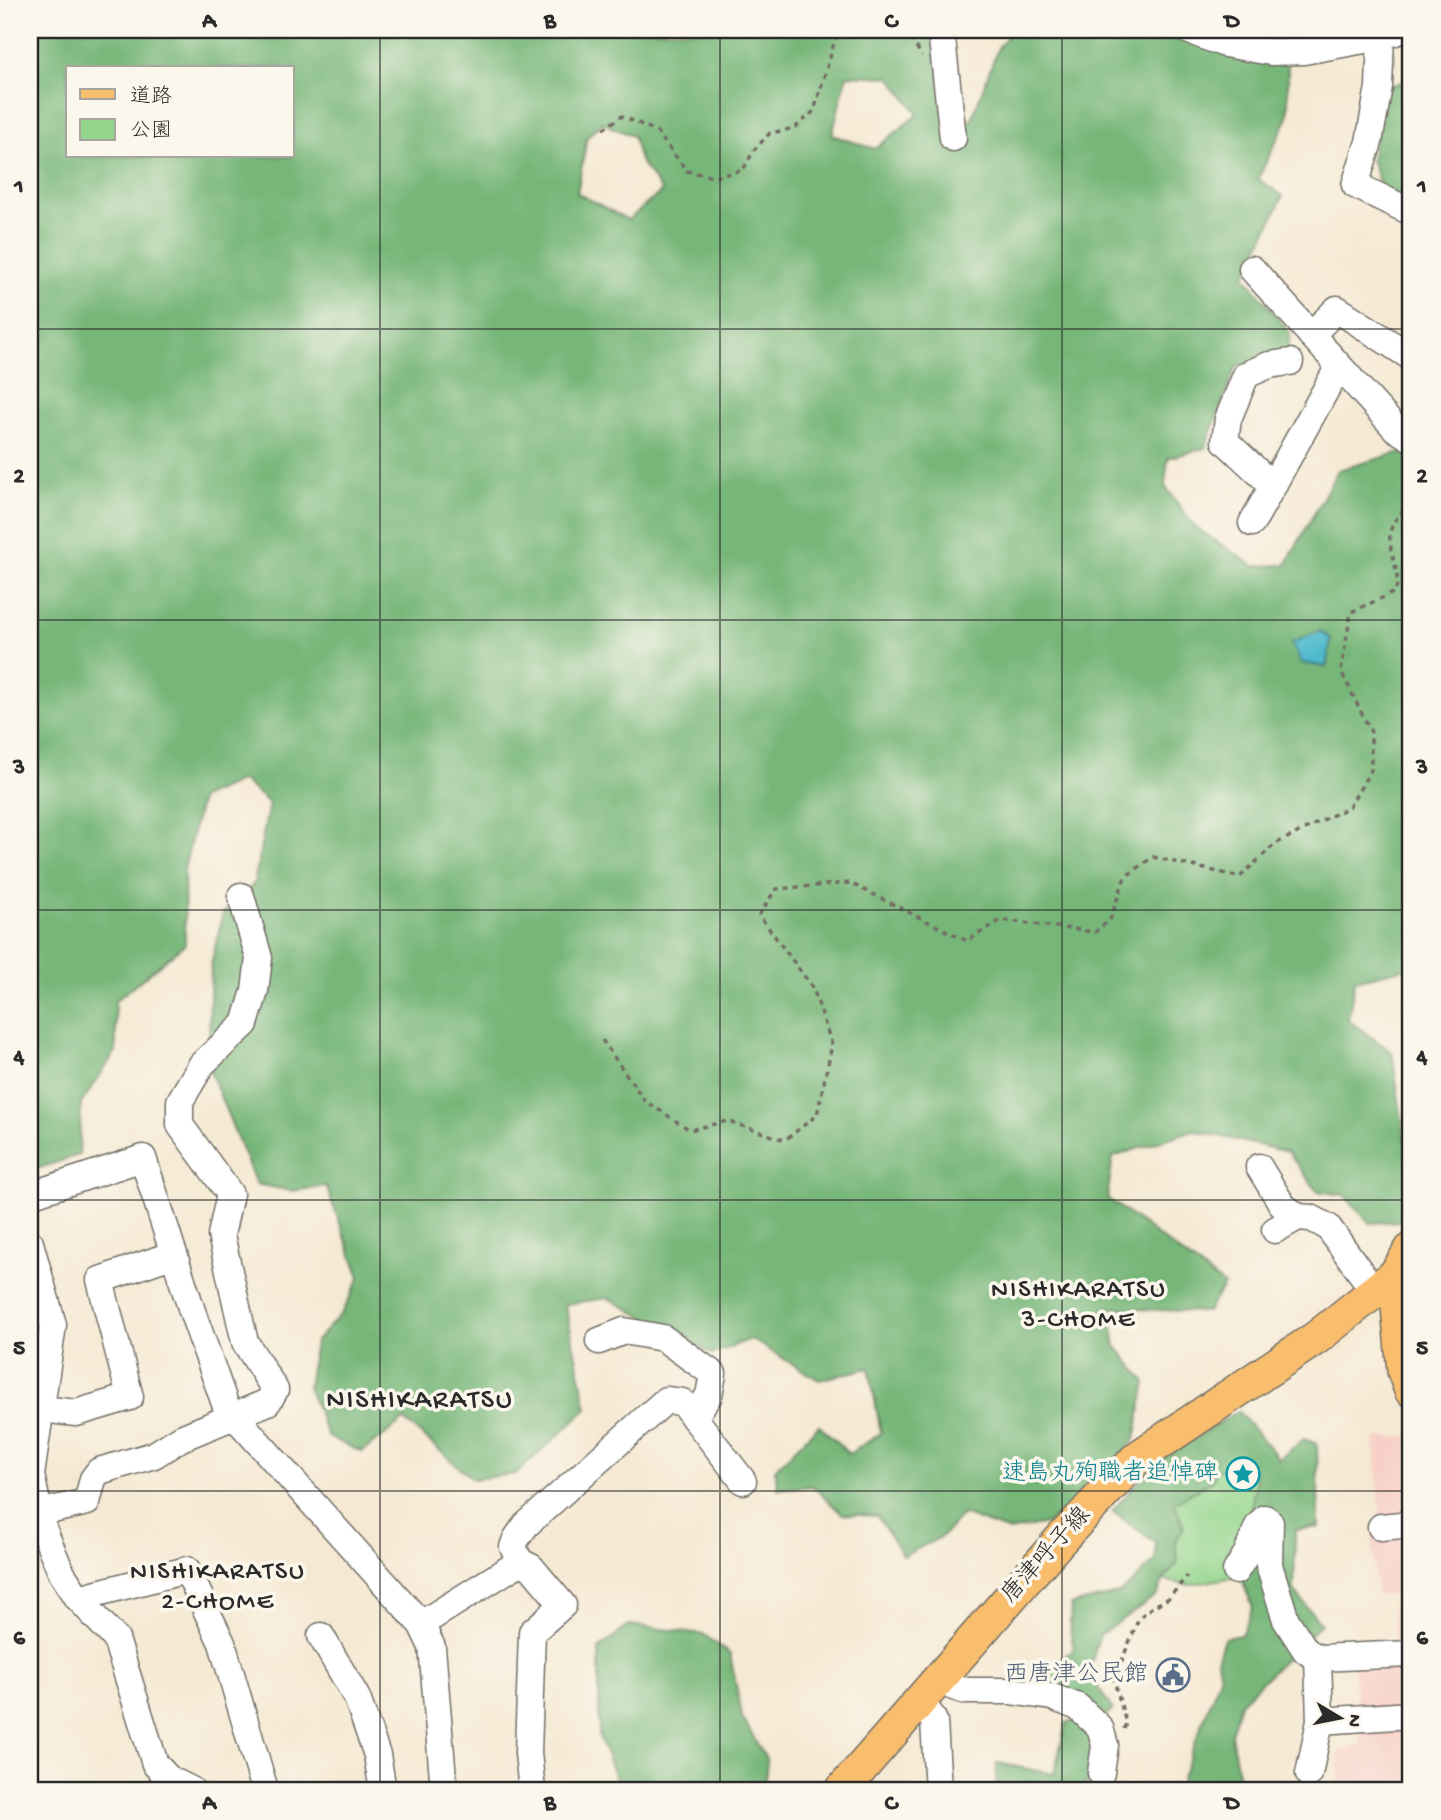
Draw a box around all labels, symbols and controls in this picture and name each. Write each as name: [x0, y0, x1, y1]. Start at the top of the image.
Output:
text: A: [201, 9, 217, 36]
text: B: [543, 9, 557, 36]
text: C: [885, 9, 900, 36]
text: D: [1223, 9, 1241, 36]
legend: [66, 66, 294, 158]
text: 道路: [130, 85, 172, 111]
text: 公園: [130, 120, 172, 145]
text: 1: [13, 174, 24, 201]
text: 1: [1416, 174, 1427, 201]
text: 2: [13, 464, 25, 491]
text: 2: [1416, 464, 1428, 491]
text: 3: [12, 755, 25, 782]
text: 3: [1415, 755, 1428, 782]
text: 4: [13, 1045, 25, 1072]
text: 4: [1416, 1045, 1428, 1072]
district label: NISHIKARATSU 3-CHOME: [991, 1276, 1167, 1337]
text: 5: [13, 1336, 25, 1363]
text: 5: [1416, 1336, 1428, 1363]
district label: NISHIKARATSU: [326, 1385, 514, 1418]
place icon: 速島丸殉職者追悼碑: [1224, 1455, 1262, 1493]
place label: 速島丸殉職者追悼碑: [1002, 1459, 1218, 1489]
street label: 唐津呼子線: [995, 1501, 1098, 1610]
district label: NISHIKARATSU 2-CHOME: [130, 1558, 306, 1619]
text: 6: [13, 1626, 26, 1653]
text: 6: [1416, 1626, 1429, 1653]
public building icon: 西唐津公民館: [1154, 1656, 1192, 1694]
place label: 西唐津公民館: [1004, 1660, 1148, 1690]
north arrow: [1304, 1684, 1374, 1754]
text: N: [1341, 1712, 1366, 1728]
text: A: [201, 1791, 217, 1818]
text: B: [543, 1791, 557, 1818]
text: C: [885, 1791, 900, 1818]
text: D: [1223, 1791, 1241, 1818]

